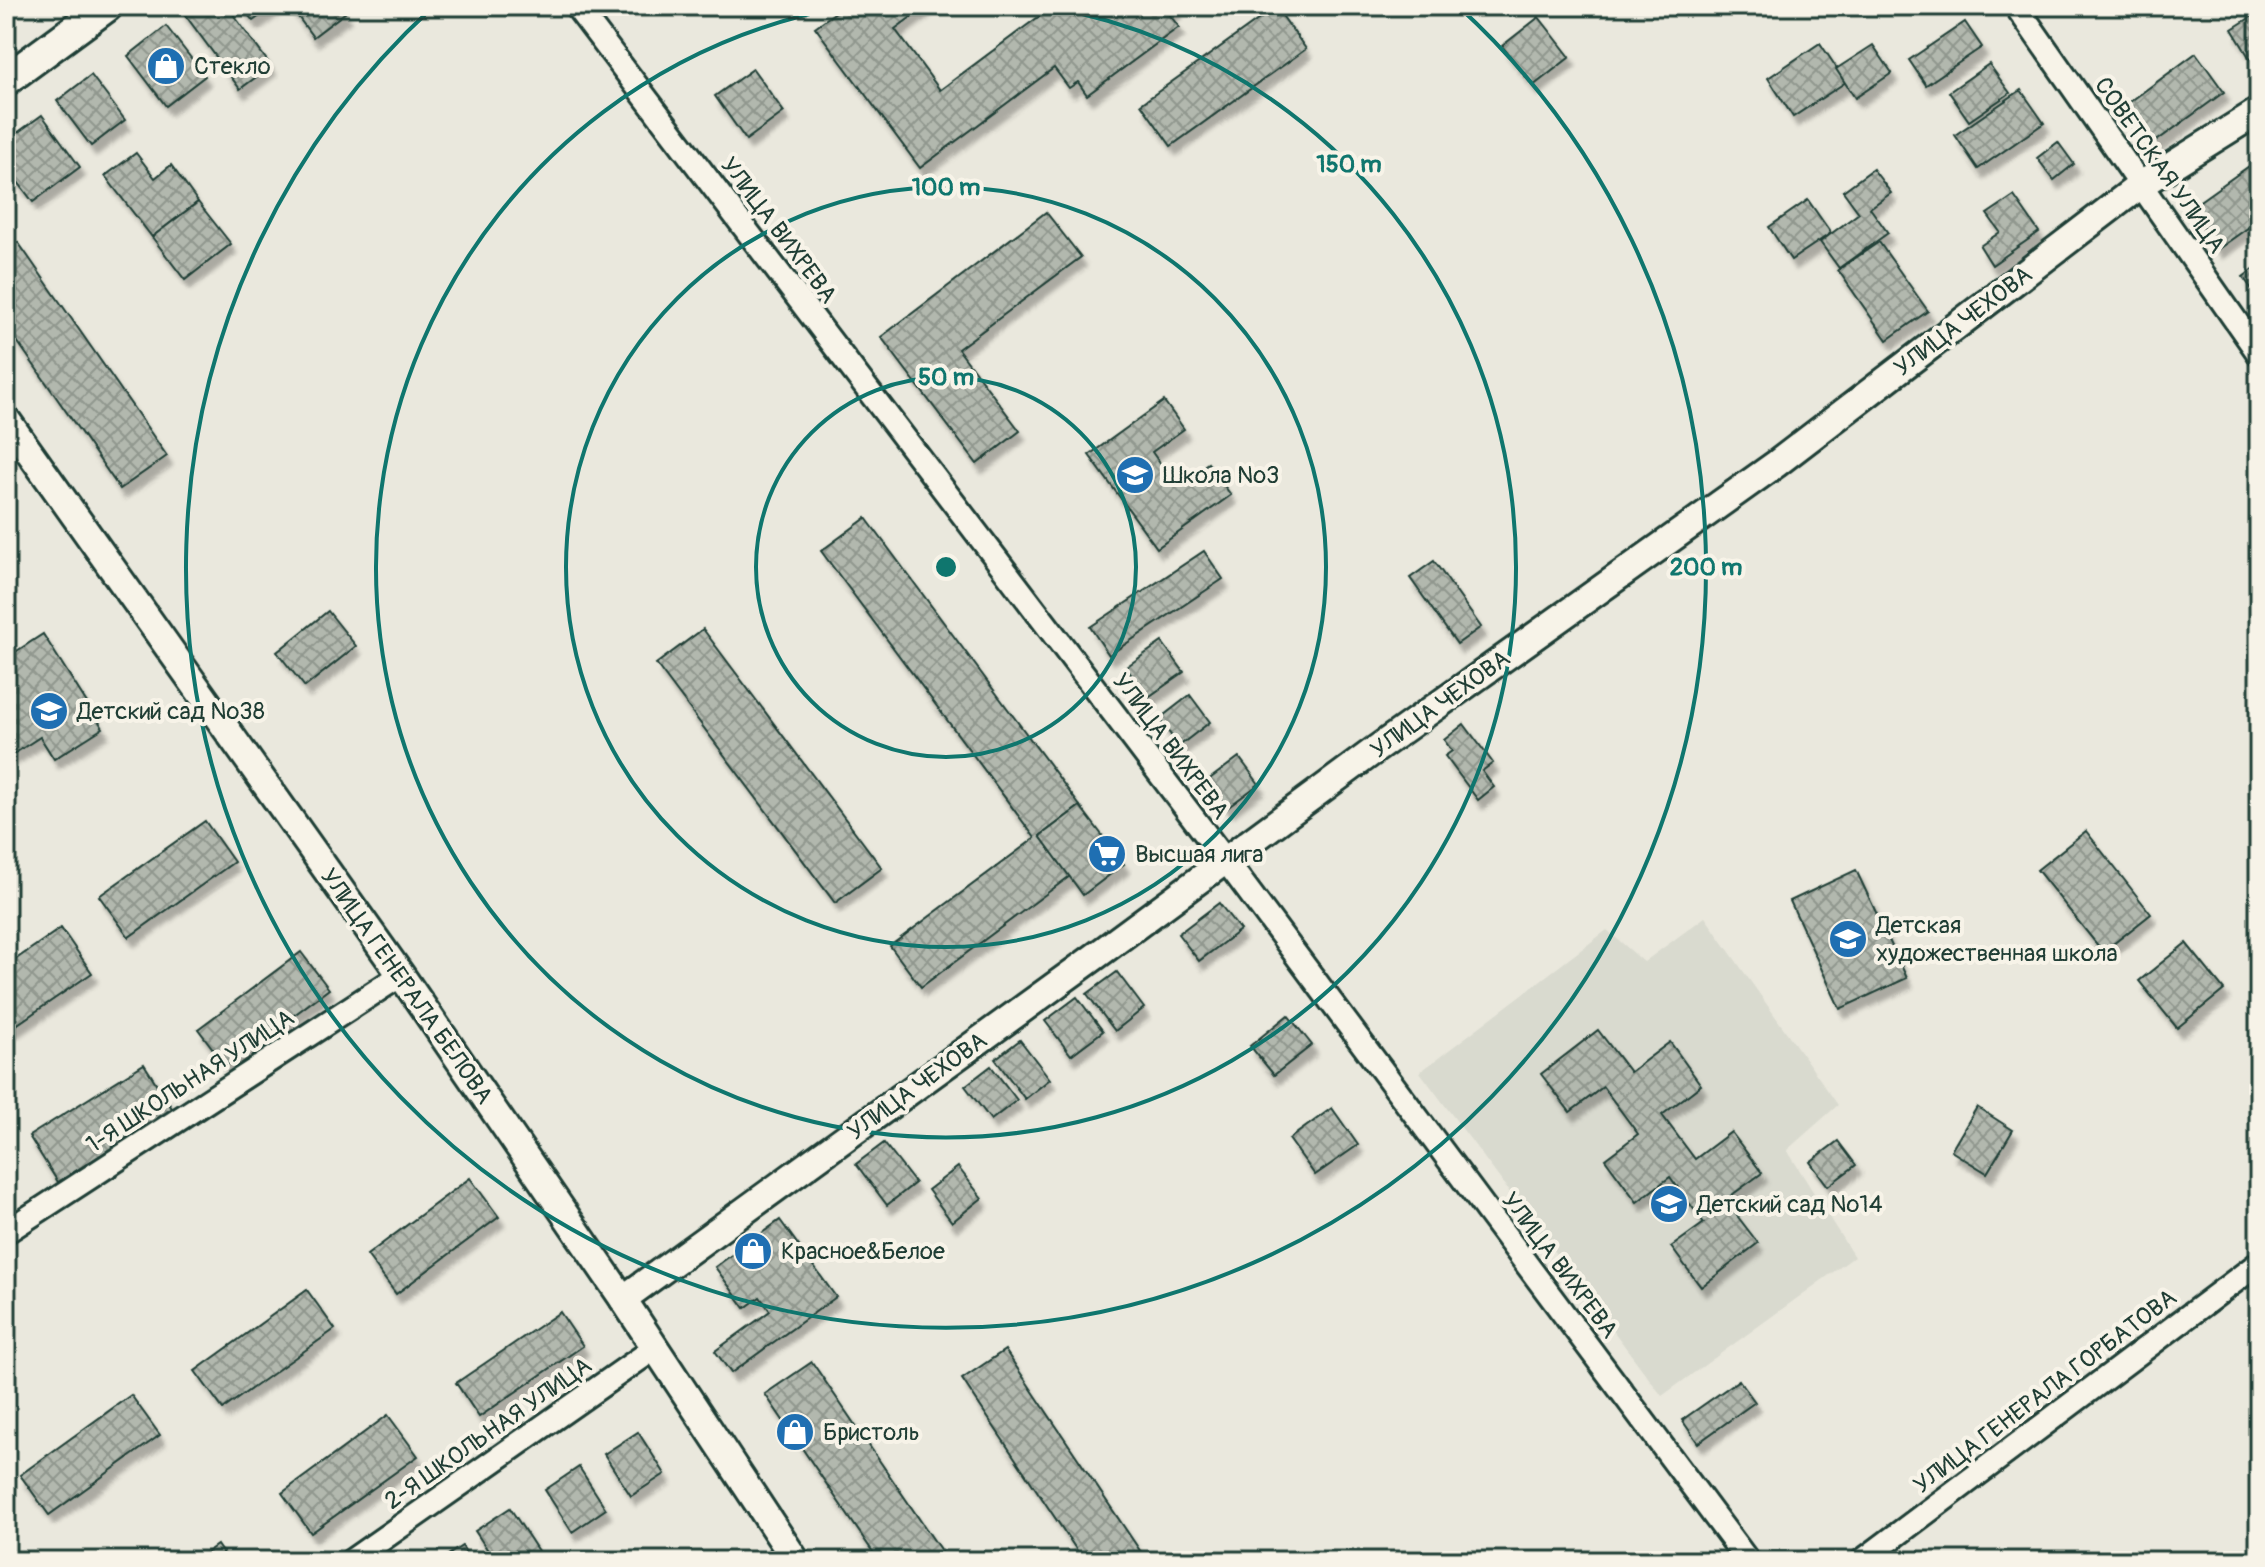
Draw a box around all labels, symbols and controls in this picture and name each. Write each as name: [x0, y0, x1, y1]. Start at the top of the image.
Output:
shop icon: Стекло: [145, 45, 187, 87]
place label: Стекло: [194, 52, 271, 81]
street label: СОВЕТСКАЯ УЛИЦА: [2088, 72, 2231, 259]
text: 150 m: [1316, 150, 1382, 179]
street label: УЛИЦА ВИХРЕВА: [714, 152, 843, 309]
text: 100 m: [912, 173, 980, 202]
street label: УЛИЦА ЧЕХОВА: [1889, 260, 2038, 383]
text: 50 m: [918, 363, 974, 392]
school or university icon: Школа №3: [1114, 454, 1156, 496]
place label: Школа №3: [1163, 461, 1279, 490]
centre of rings: [932, 553, 960, 581]
text: 200 m: [1670, 553, 1742, 582]
street label: УЛИЦА ЧЕХОВА: [1365, 644, 1516, 765]
street label: УЛИЦА ВИХРЕВА: [1106, 668, 1235, 825]
school or university icon: Детский сад №38: [28, 690, 70, 732]
place label: Детский сад №38: [76, 697, 265, 726]
supermarket icon: Высшая лига: [1086, 833, 1128, 875]
place label: Высшая лига: [1135, 840, 1264, 869]
street label: УЛИЦА ГЕНЕРАЛА БЕЛОВА: [314, 863, 499, 1110]
place label: Детская художественная школа: [1875, 911, 2118, 968]
school or university icon: Детская художественная школа: [1827, 918, 1869, 960]
street label: 1-Я ШКОЛЬНАЯ УЛИЦА: [81, 1003, 300, 1159]
street label: УЛИЦА ЧЕХОВА: [842, 1026, 993, 1147]
school or university icon: Детский сад №14: [1648, 1183, 1690, 1225]
street label: УЛИЦА ВИХРЕВА: [1495, 1187, 1624, 1344]
place label: Детский сад №14: [1696, 1190, 1883, 1219]
shop icon: Красное&Белое: [732, 1230, 774, 1272]
place label: Красное&Белое: [781, 1237, 945, 1266]
street label: УЛИЦА ГЕНЕРАЛА ГОРБАТОВА: [1908, 1283, 2183, 1500]
street label: 2-Я ШКОЛЬНАЯ УЛИЦА: [379, 1351, 597, 1516]
shop icon: Бристоль: [774, 1411, 816, 1453]
place label: Бристоль: [823, 1418, 920, 1447]

